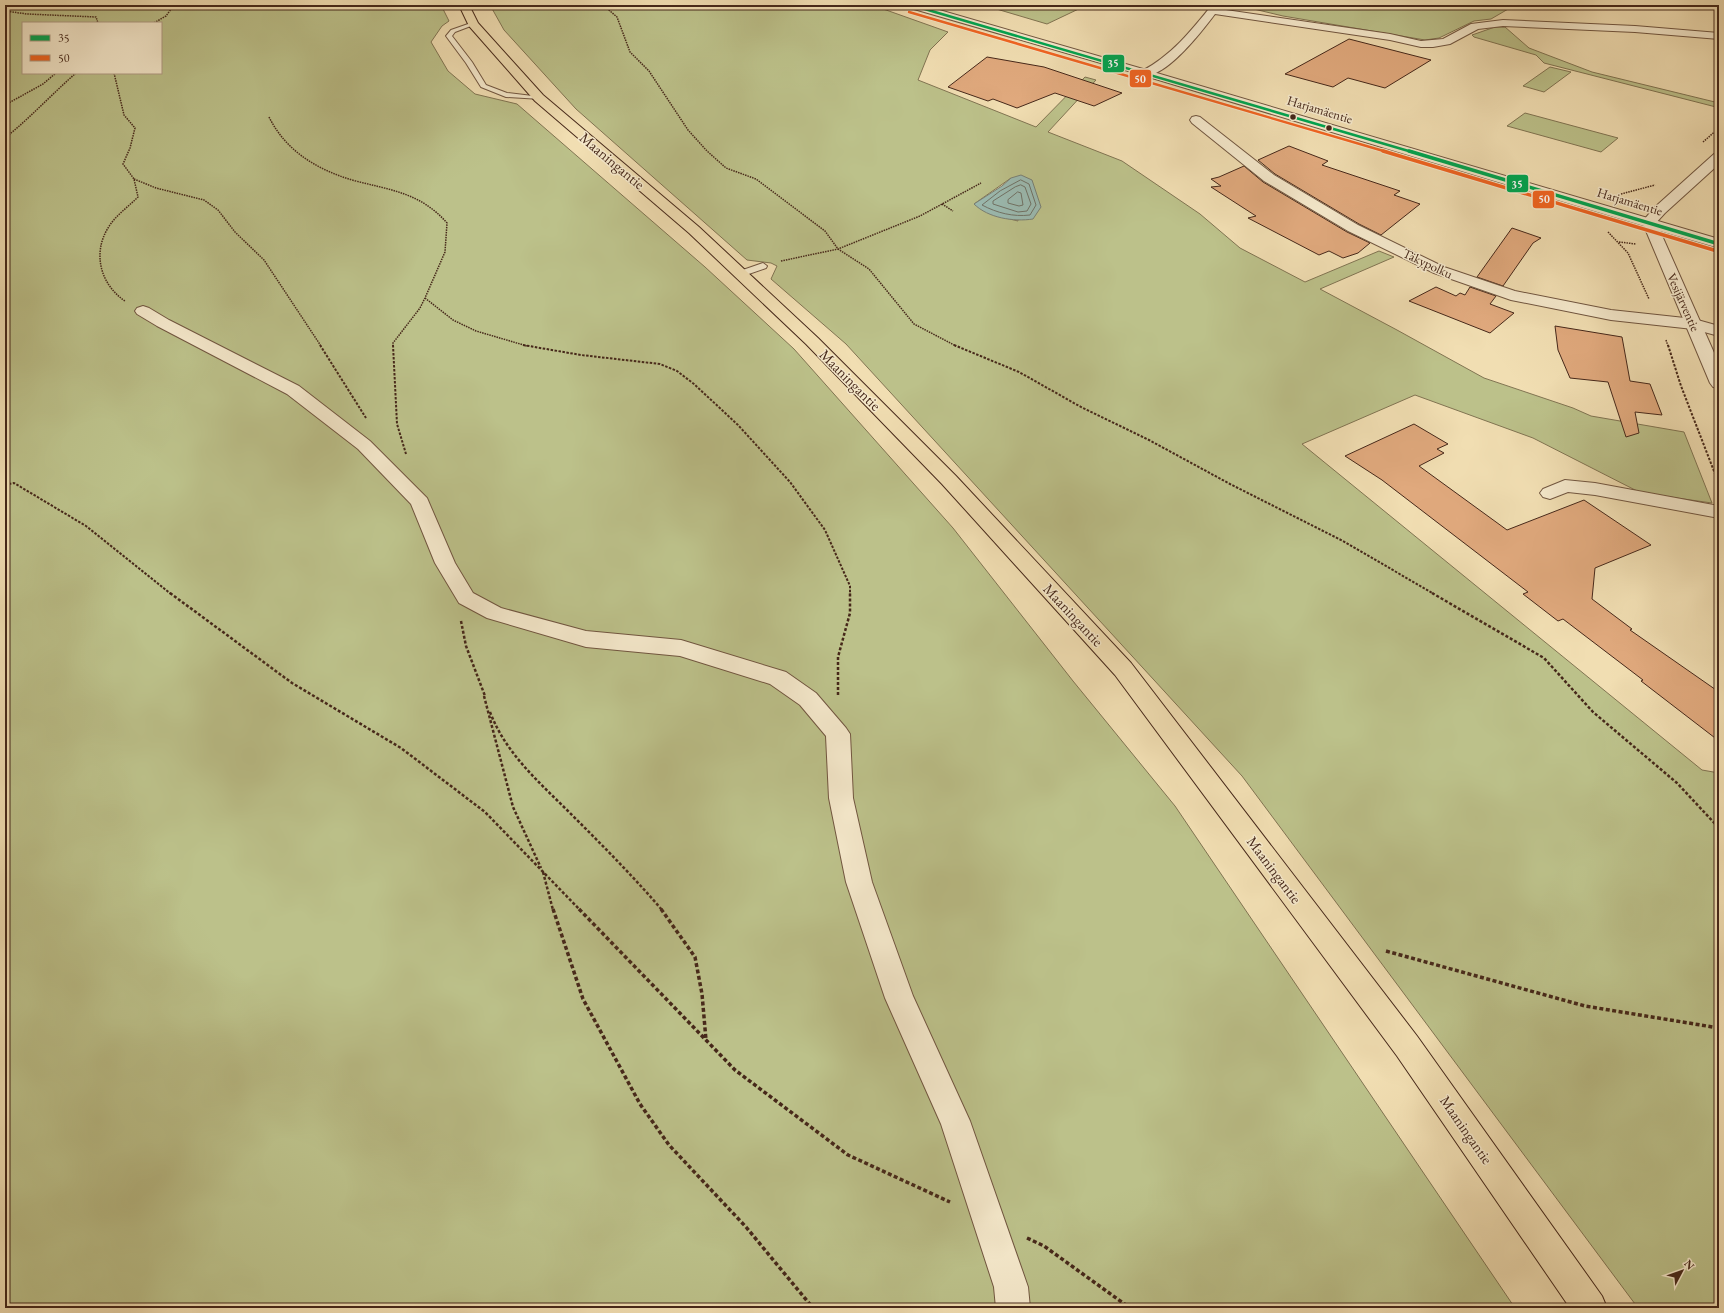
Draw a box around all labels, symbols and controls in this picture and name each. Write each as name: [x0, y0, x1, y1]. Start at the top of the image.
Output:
legend: [22, 22, 162, 74]
text: 35: [58, 30, 70, 46]
text: 50: [58, 50, 70, 66]
line badge: 35: [1102, 54, 1125, 73]
text: 35: [1107, 56, 1119, 70]
line badge: 50: [1129, 69, 1152, 88]
text: 50: [1134, 72, 1146, 86]
street label: Harjamäentie: [1285, 91, 1355, 128]
unlabelled marker: [1288, 112, 1298, 122]
unlabelled marker: [1324, 123, 1334, 133]
street label: Maaningantie: [576, 128, 649, 193]
line badge: 35: [1506, 174, 1529, 193]
text: 35: [1511, 177, 1523, 191]
street label: Harjamäentie: [1595, 183, 1665, 220]
line badge: 50: [1532, 190, 1555, 209]
text: 50: [1538, 192, 1550, 206]
street label: Täkypolku: [1400, 244, 1456, 282]
street label: Vesijärventie: [1663, 270, 1704, 334]
street label: Maaningantie: [816, 345, 885, 415]
street label: Maaningantie: [1039, 579, 1107, 650]
street label: Maaningantie: [1243, 832, 1306, 907]
street label: Maaningantie: [1436, 1092, 1497, 1168]
north arrow: [1662, 1251, 1702, 1291]
text: N: [1681, 1256, 1698, 1272]

